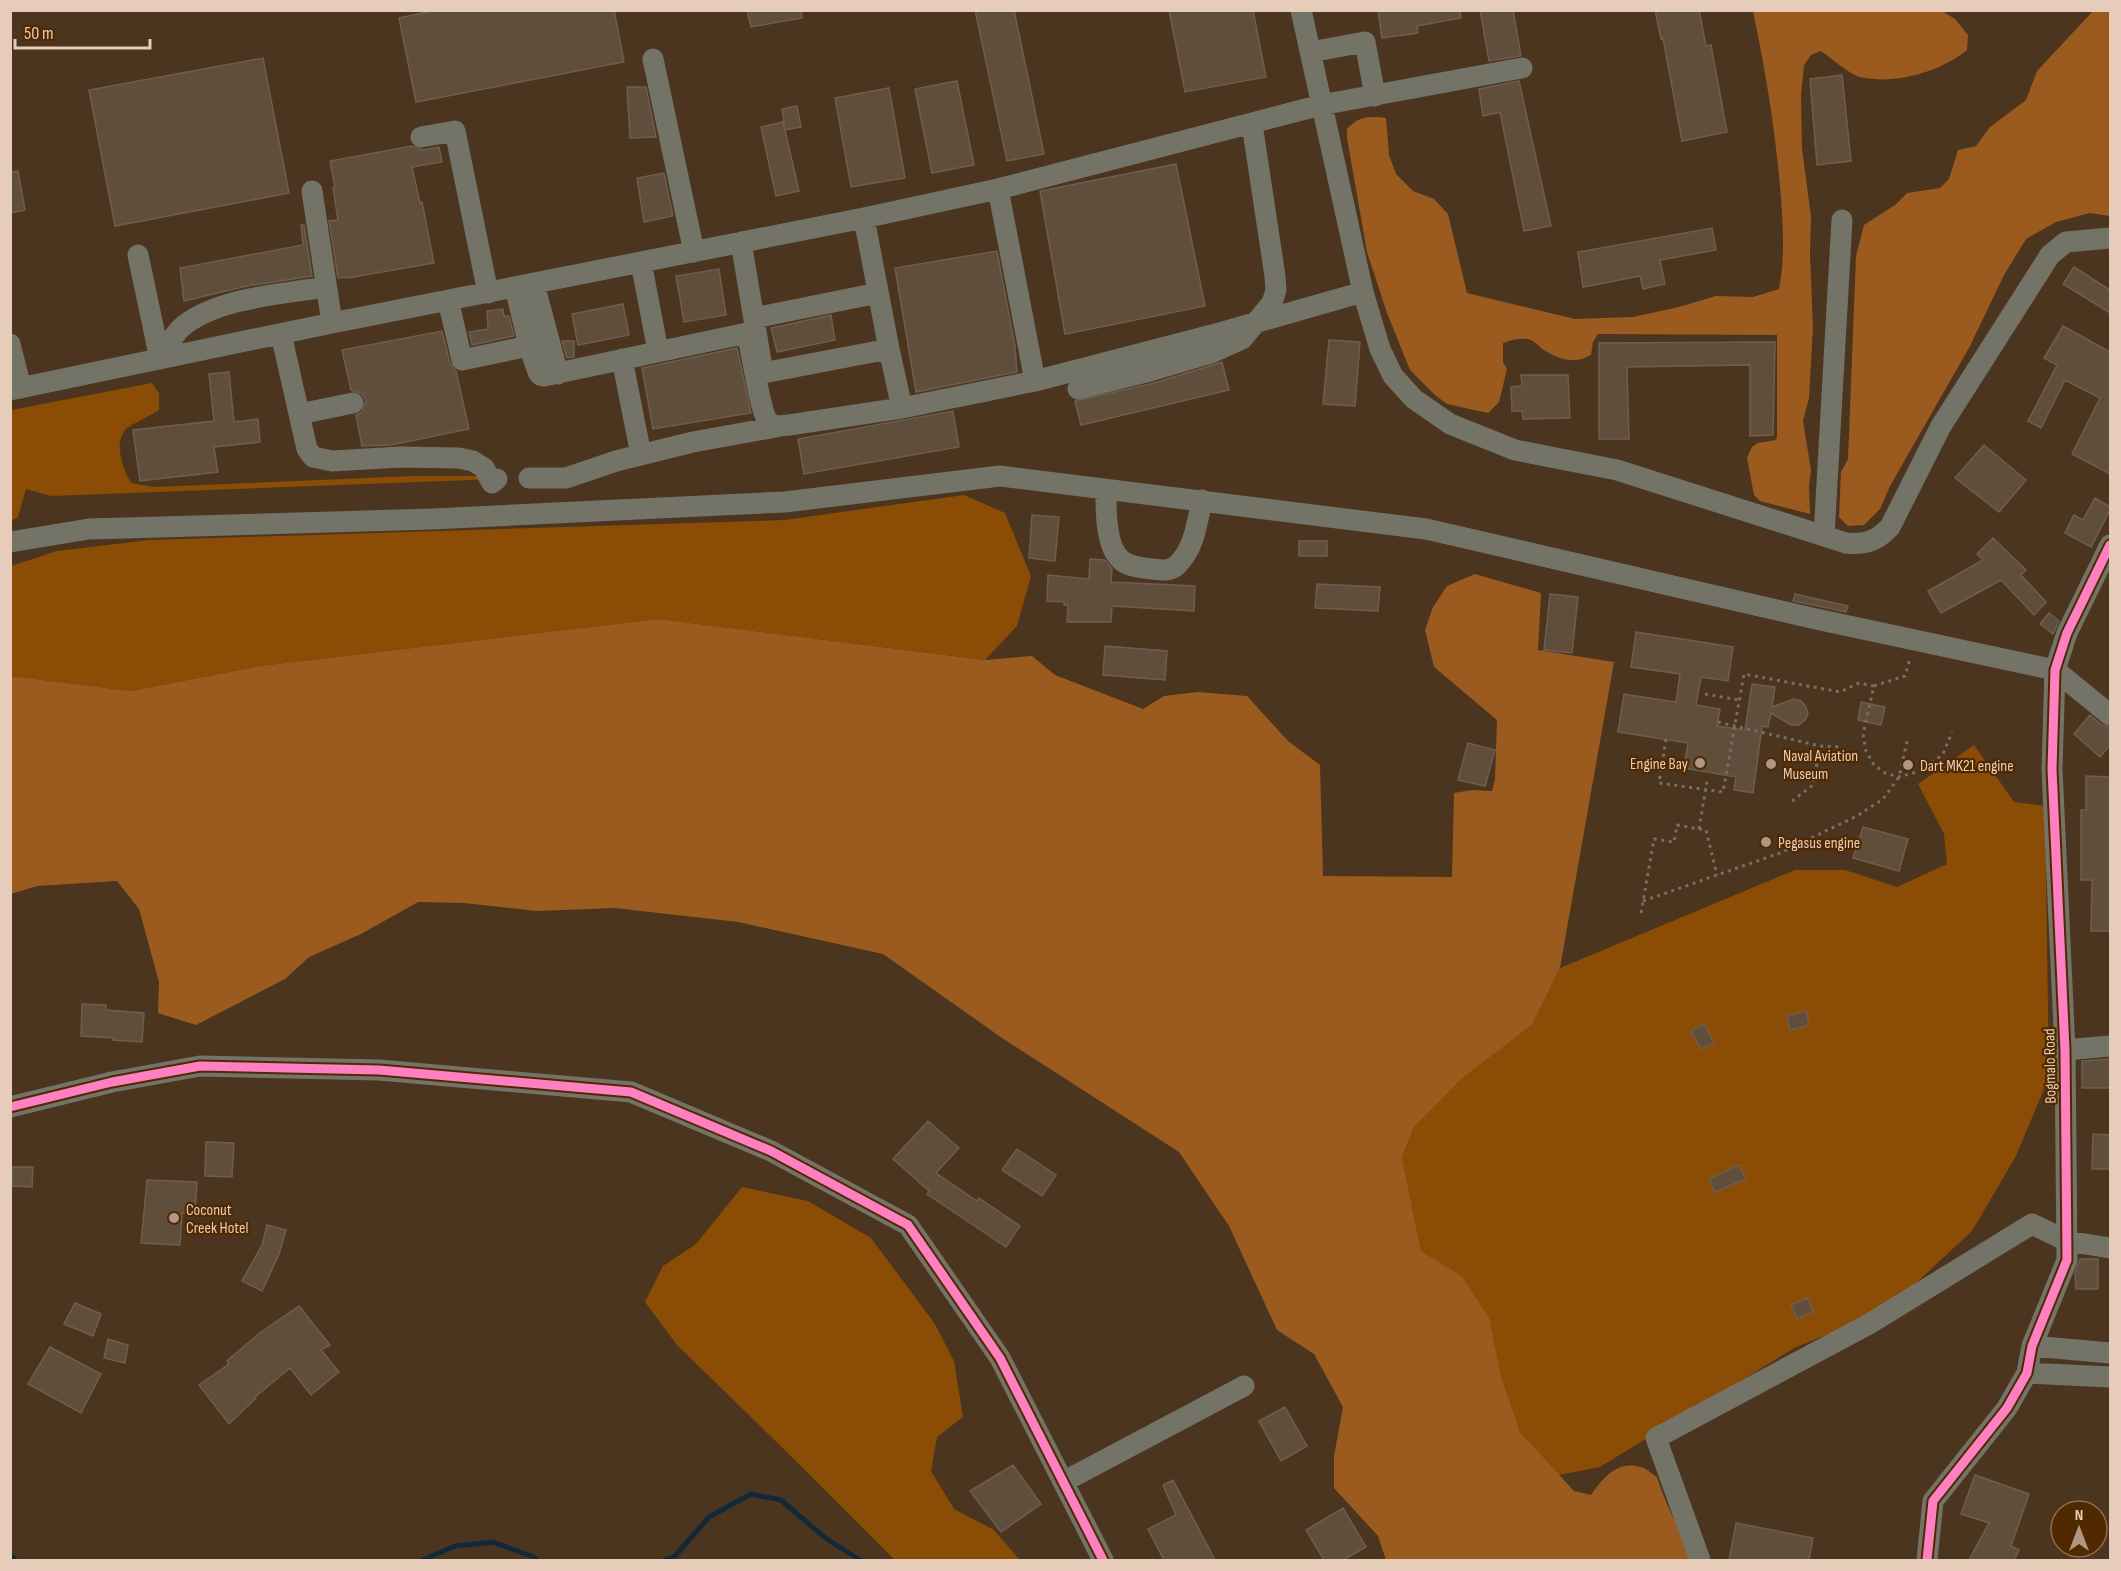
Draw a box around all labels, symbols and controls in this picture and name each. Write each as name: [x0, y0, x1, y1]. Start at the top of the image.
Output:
scale bar: [15, 12, 150, 50]
text: 50 m: [24, 23, 54, 44]
place label: Naval Aviation Museum: [1783, 747, 1858, 784]
place label: Engine Bay: [1630, 755, 1688, 774]
marker: Engine Bay: [1693, 756, 1707, 770]
marker: Naval Aviation Museum: [1764, 757, 1778, 771]
place label: Dart MK21 engine: [1920, 757, 2014, 776]
marker: Dart MK21 engine: [1901, 758, 1915, 772]
place label: Pegasus engine: [1778, 834, 1860, 853]
marker: Pegasus engine: [1759, 835, 1773, 849]
street label: Bogmalo Road: [2040, 1028, 2061, 1104]
place label: Coconut Creek Hotel: [186, 1201, 249, 1238]
marker: Coconut Creek Hotel: [167, 1211, 181, 1225]
north arrow: [2049, 1499, 2109, 1559]
text: N: [2075, 1506, 2083, 1525]

